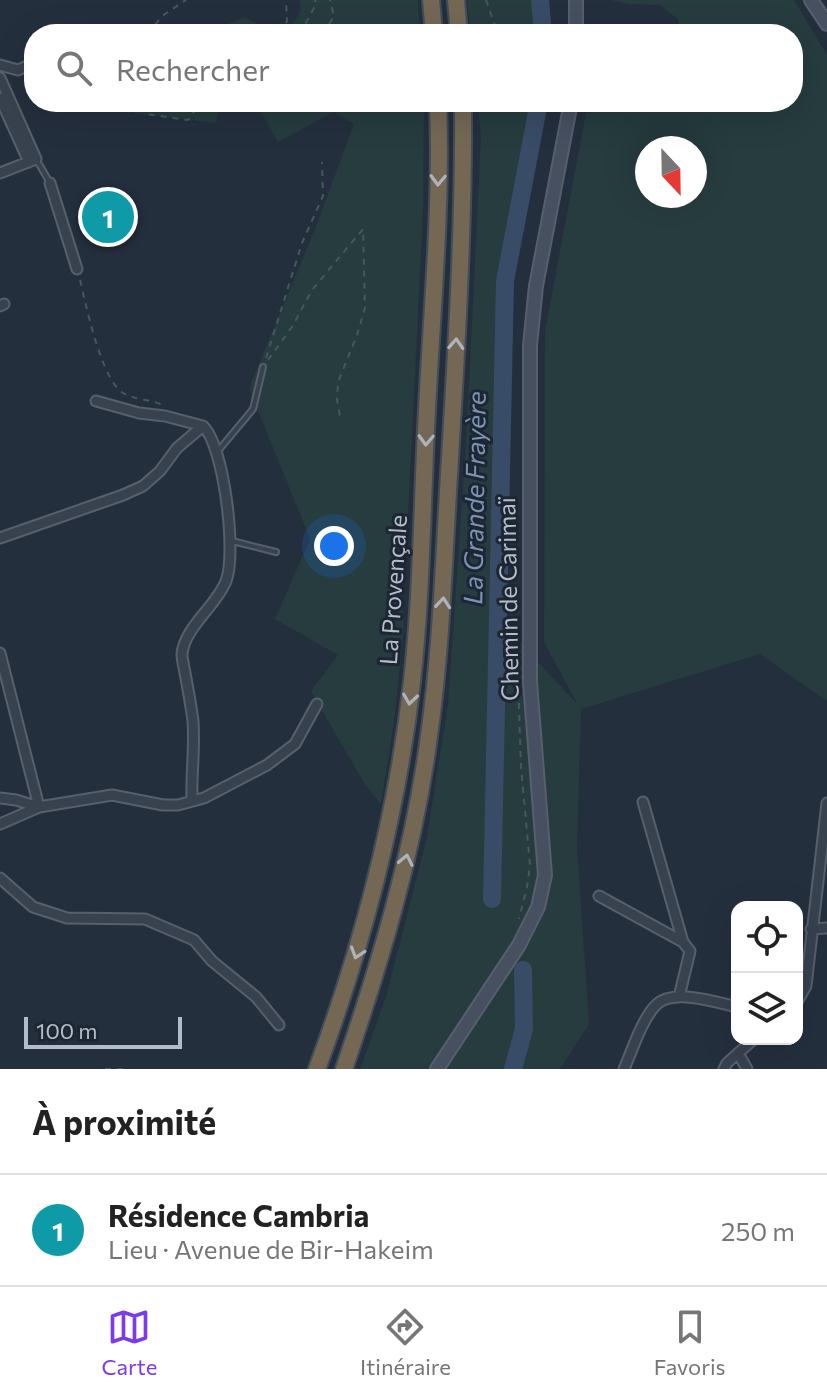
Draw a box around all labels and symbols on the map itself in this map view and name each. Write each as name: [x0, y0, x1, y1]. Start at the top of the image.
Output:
north arrow: [635, 136, 707, 208]
one-way arrow: [430, 174, 447, 187]
pin: 1: [82, 187, 134, 247]
one-way arrow: [447, 337, 464, 350]
water label: La Grande Frayère: [456, 391, 491, 605]
one-way arrow: [417, 434, 434, 447]
street label: Chemin de Carimaï: [491, 496, 524, 701]
street label: La Provençale: [373, 514, 412, 666]
your location: [314, 526, 354, 566]
one-way arrow: [434, 596, 451, 609]
one-way arrow: [401, 693, 418, 706]
one-way arrow: [397, 854, 414, 868]
one-way arrow: [350, 946, 366, 960]
scale bar: [24, 1013, 182, 1049]

